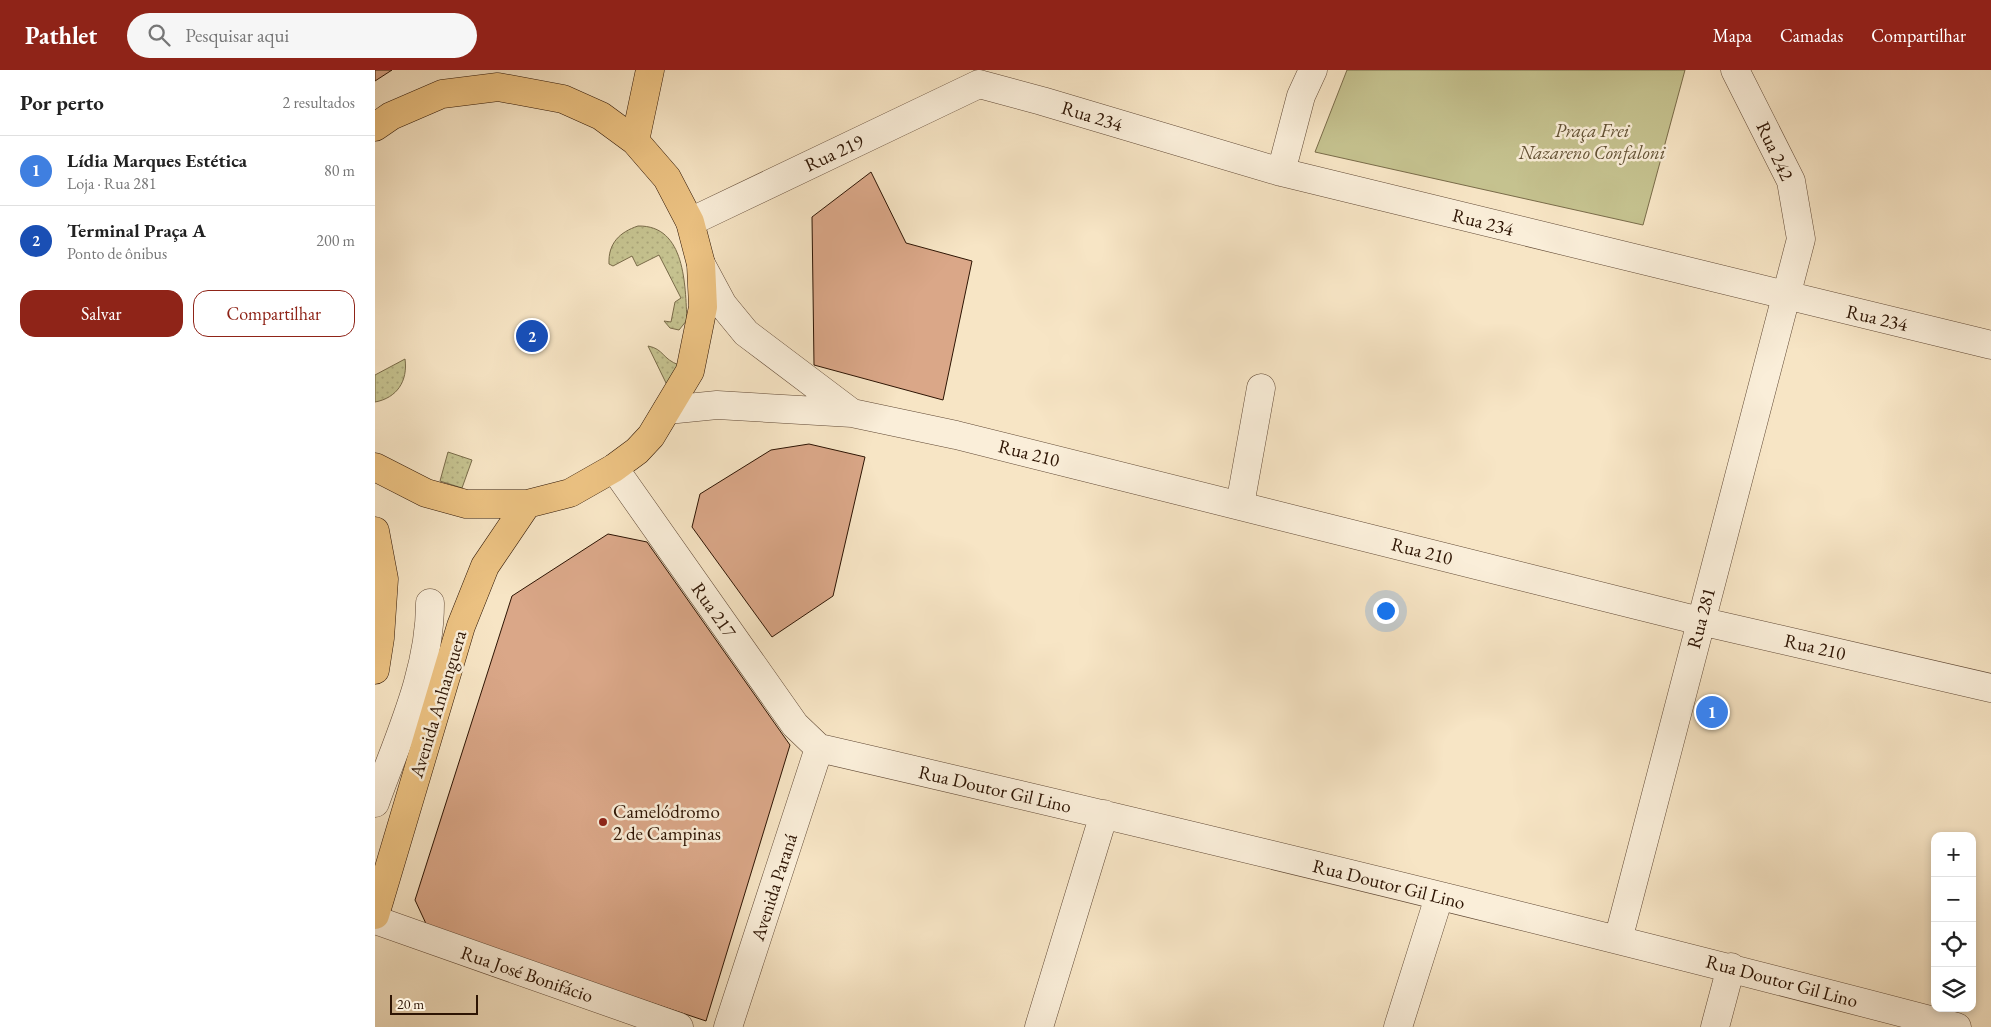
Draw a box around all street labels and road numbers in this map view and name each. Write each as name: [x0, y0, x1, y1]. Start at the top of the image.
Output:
street label: Rua 234: [1059, 95, 1126, 137]
street label: Rua 242: [1751, 117, 1799, 185]
street label: Rua 219: [800, 129, 868, 177]
street label: Rua 234: [1450, 202, 1517, 242]
street label: Rua 234: [1844, 299, 1911, 337]
street label: Rua 210: [996, 433, 1062, 473]
street label: Rua 210: [1389, 531, 1455, 571]
street label: Rua 217: [686, 577, 743, 643]
street label: Rua 281: [1681, 585, 1721, 651]
street label: Avenida Anhanguera: [403, 627, 472, 782]
street label: Rua 210: [1782, 628, 1848, 666]
street label: Rua Doutor Gil Lino: [916, 759, 1074, 819]
street label: Avenida Paraná: [745, 830, 803, 945]
street label: Rua Doutor Gil Lino: [1310, 853, 1468, 915]
street label: Rua José Bonifácio: [458, 940, 596, 1008]
street label: Rua Doutor Gil Lino: [1703, 949, 1861, 1013]

